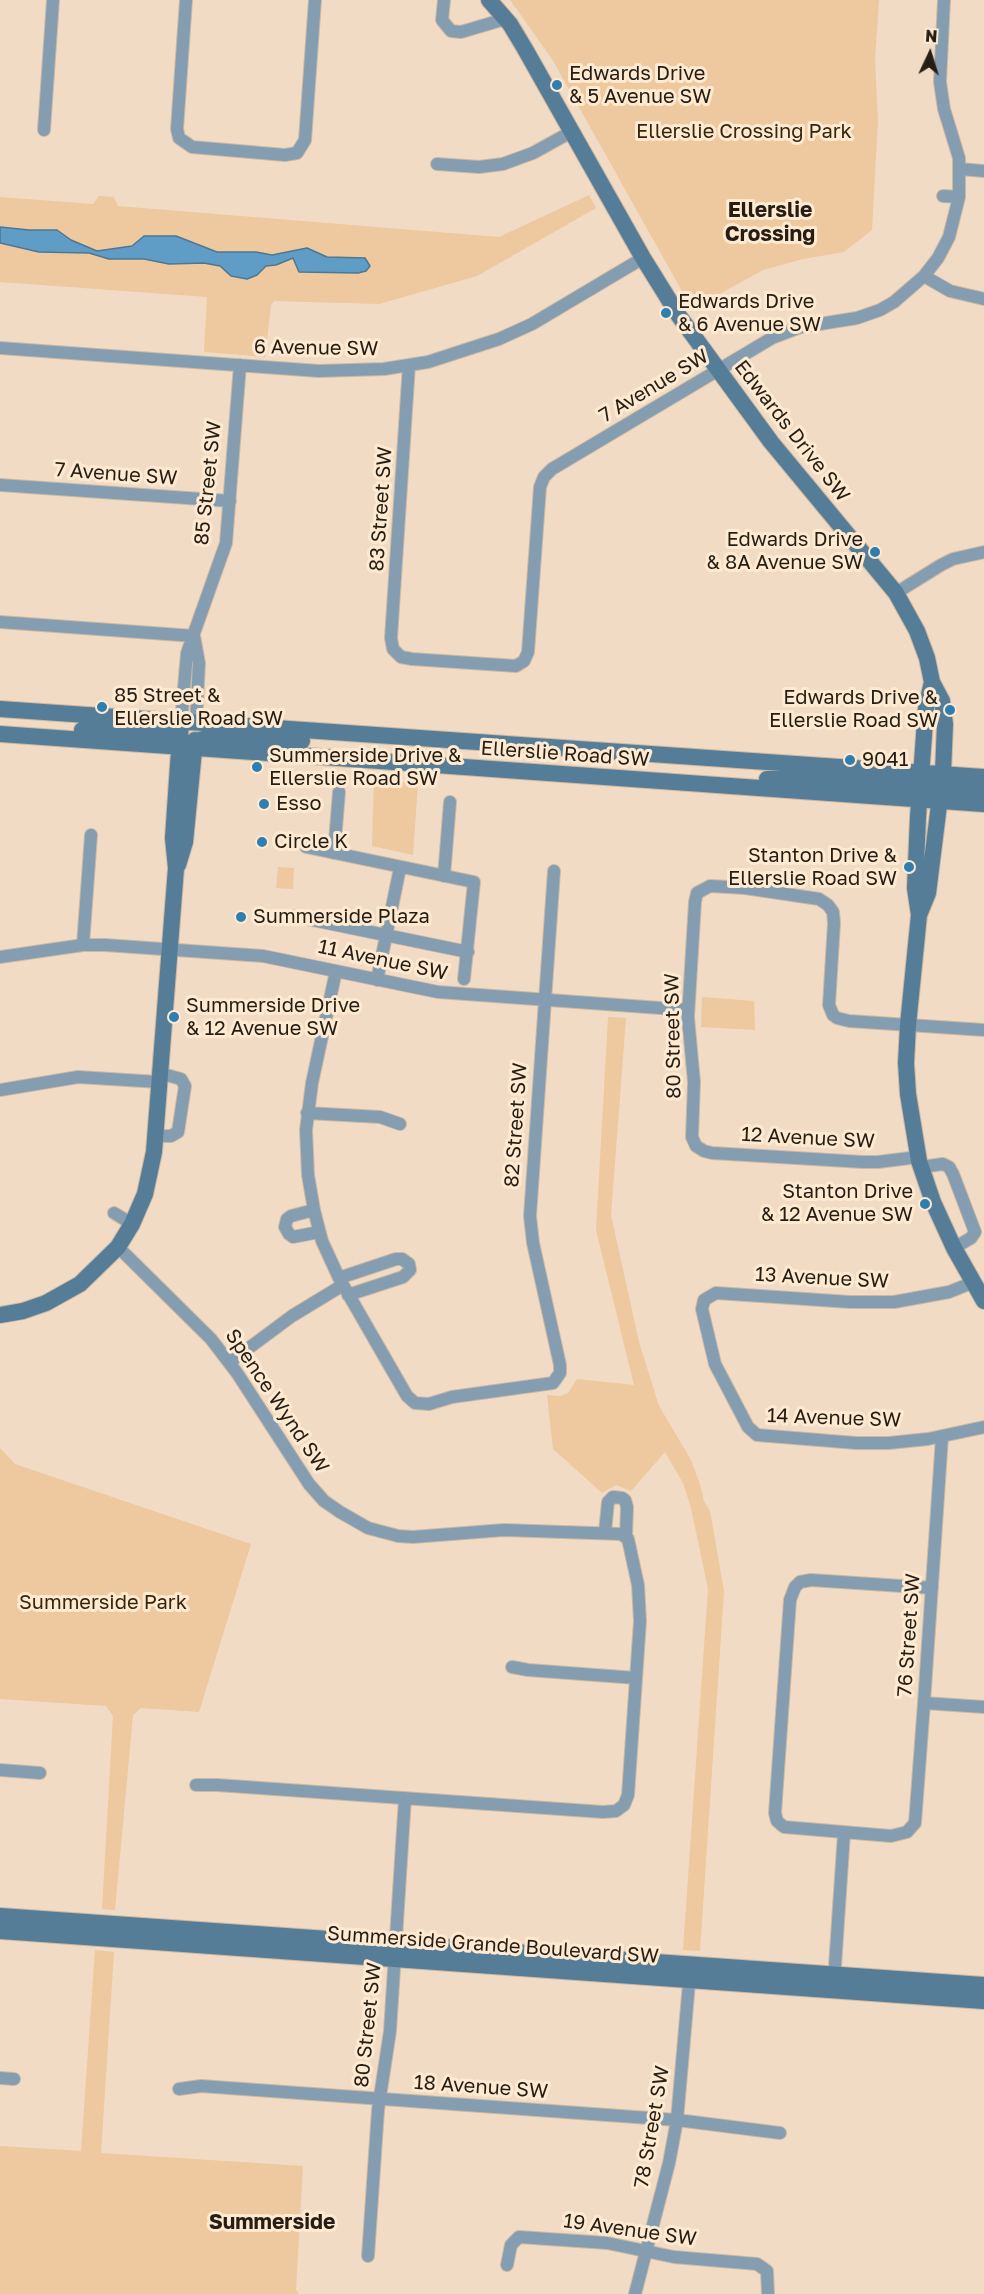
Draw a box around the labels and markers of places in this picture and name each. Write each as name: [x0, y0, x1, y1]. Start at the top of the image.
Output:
place label: Edwards Drive & 5 Avenue SW: [569, 62, 711, 109]
marker: Edwards Drive & 5 Avenue SW: [550, 78, 564, 92]
place label: Edwards Drive & 6 Avenue SW: [678, 290, 821, 337]
marker: Edwards Drive & 6 Avenue SW: [659, 306, 673, 320]
place label: Edwards Drive & 8A Avenue SW: [707, 528, 863, 575]
marker: Edwards Drive & 8A Avenue SW: [868, 545, 882, 559]
place label: 85 Street & Ellerslie Road SW: [114, 684, 283, 731]
place label: Edwards Drive & Ellerslie Road SW: [769, 686, 938, 733]
marker: 85 Street & Ellerslie Road SW: [95, 700, 109, 714]
marker: Edwards Drive & Ellerslie Road SW: [943, 703, 957, 717]
place label: Summerside Drive & Ellerslie Road SW: [269, 744, 462, 791]
place label: 9041: [862, 748, 908, 772]
marker: 9041: [843, 753, 857, 767]
marker: Summerside Drive & Ellerslie Road SW: [250, 760, 264, 774]
place label: Esso: [276, 792, 321, 816]
marker: Esso: [257, 797, 271, 811]
place label: Circle K: [274, 830, 348, 854]
marker: Circle K: [255, 835, 269, 849]
place label: Stanton Drive & Ellerslie Road SW: [728, 844, 897, 891]
marker: Stanton Drive & Ellerslie Road SW: [902, 860, 916, 874]
place label: Summerside Plaza: [253, 905, 430, 929]
marker: Summerside Plaza: [234, 910, 248, 924]
place label: Summerside Drive & 12 Avenue SW: [186, 994, 360, 1041]
marker: Summerside Drive & 12 Avenue SW: [167, 1010, 181, 1024]
place label: Stanton Drive & 12 Avenue SW: [761, 1180, 913, 1227]
marker: Stanton Drive & 12 Avenue SW: [918, 1197, 932, 1211]

